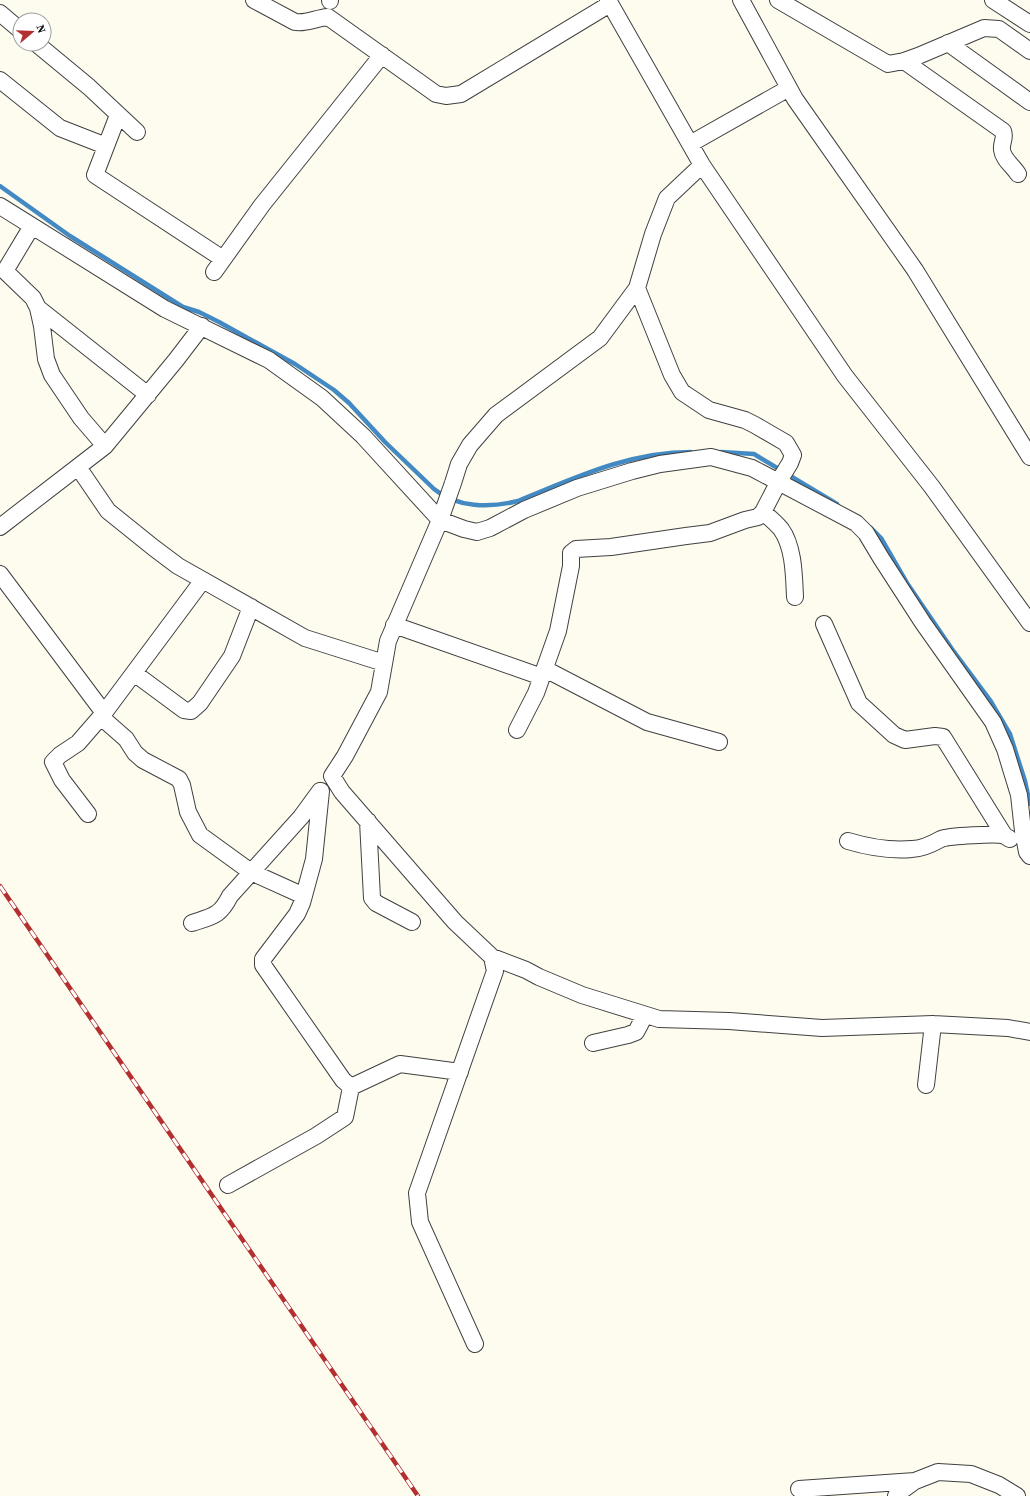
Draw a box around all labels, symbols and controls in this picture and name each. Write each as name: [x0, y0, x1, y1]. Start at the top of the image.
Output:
north arrow: [12, 12, 52, 52]
text: N: [33, 23, 49, 35]

